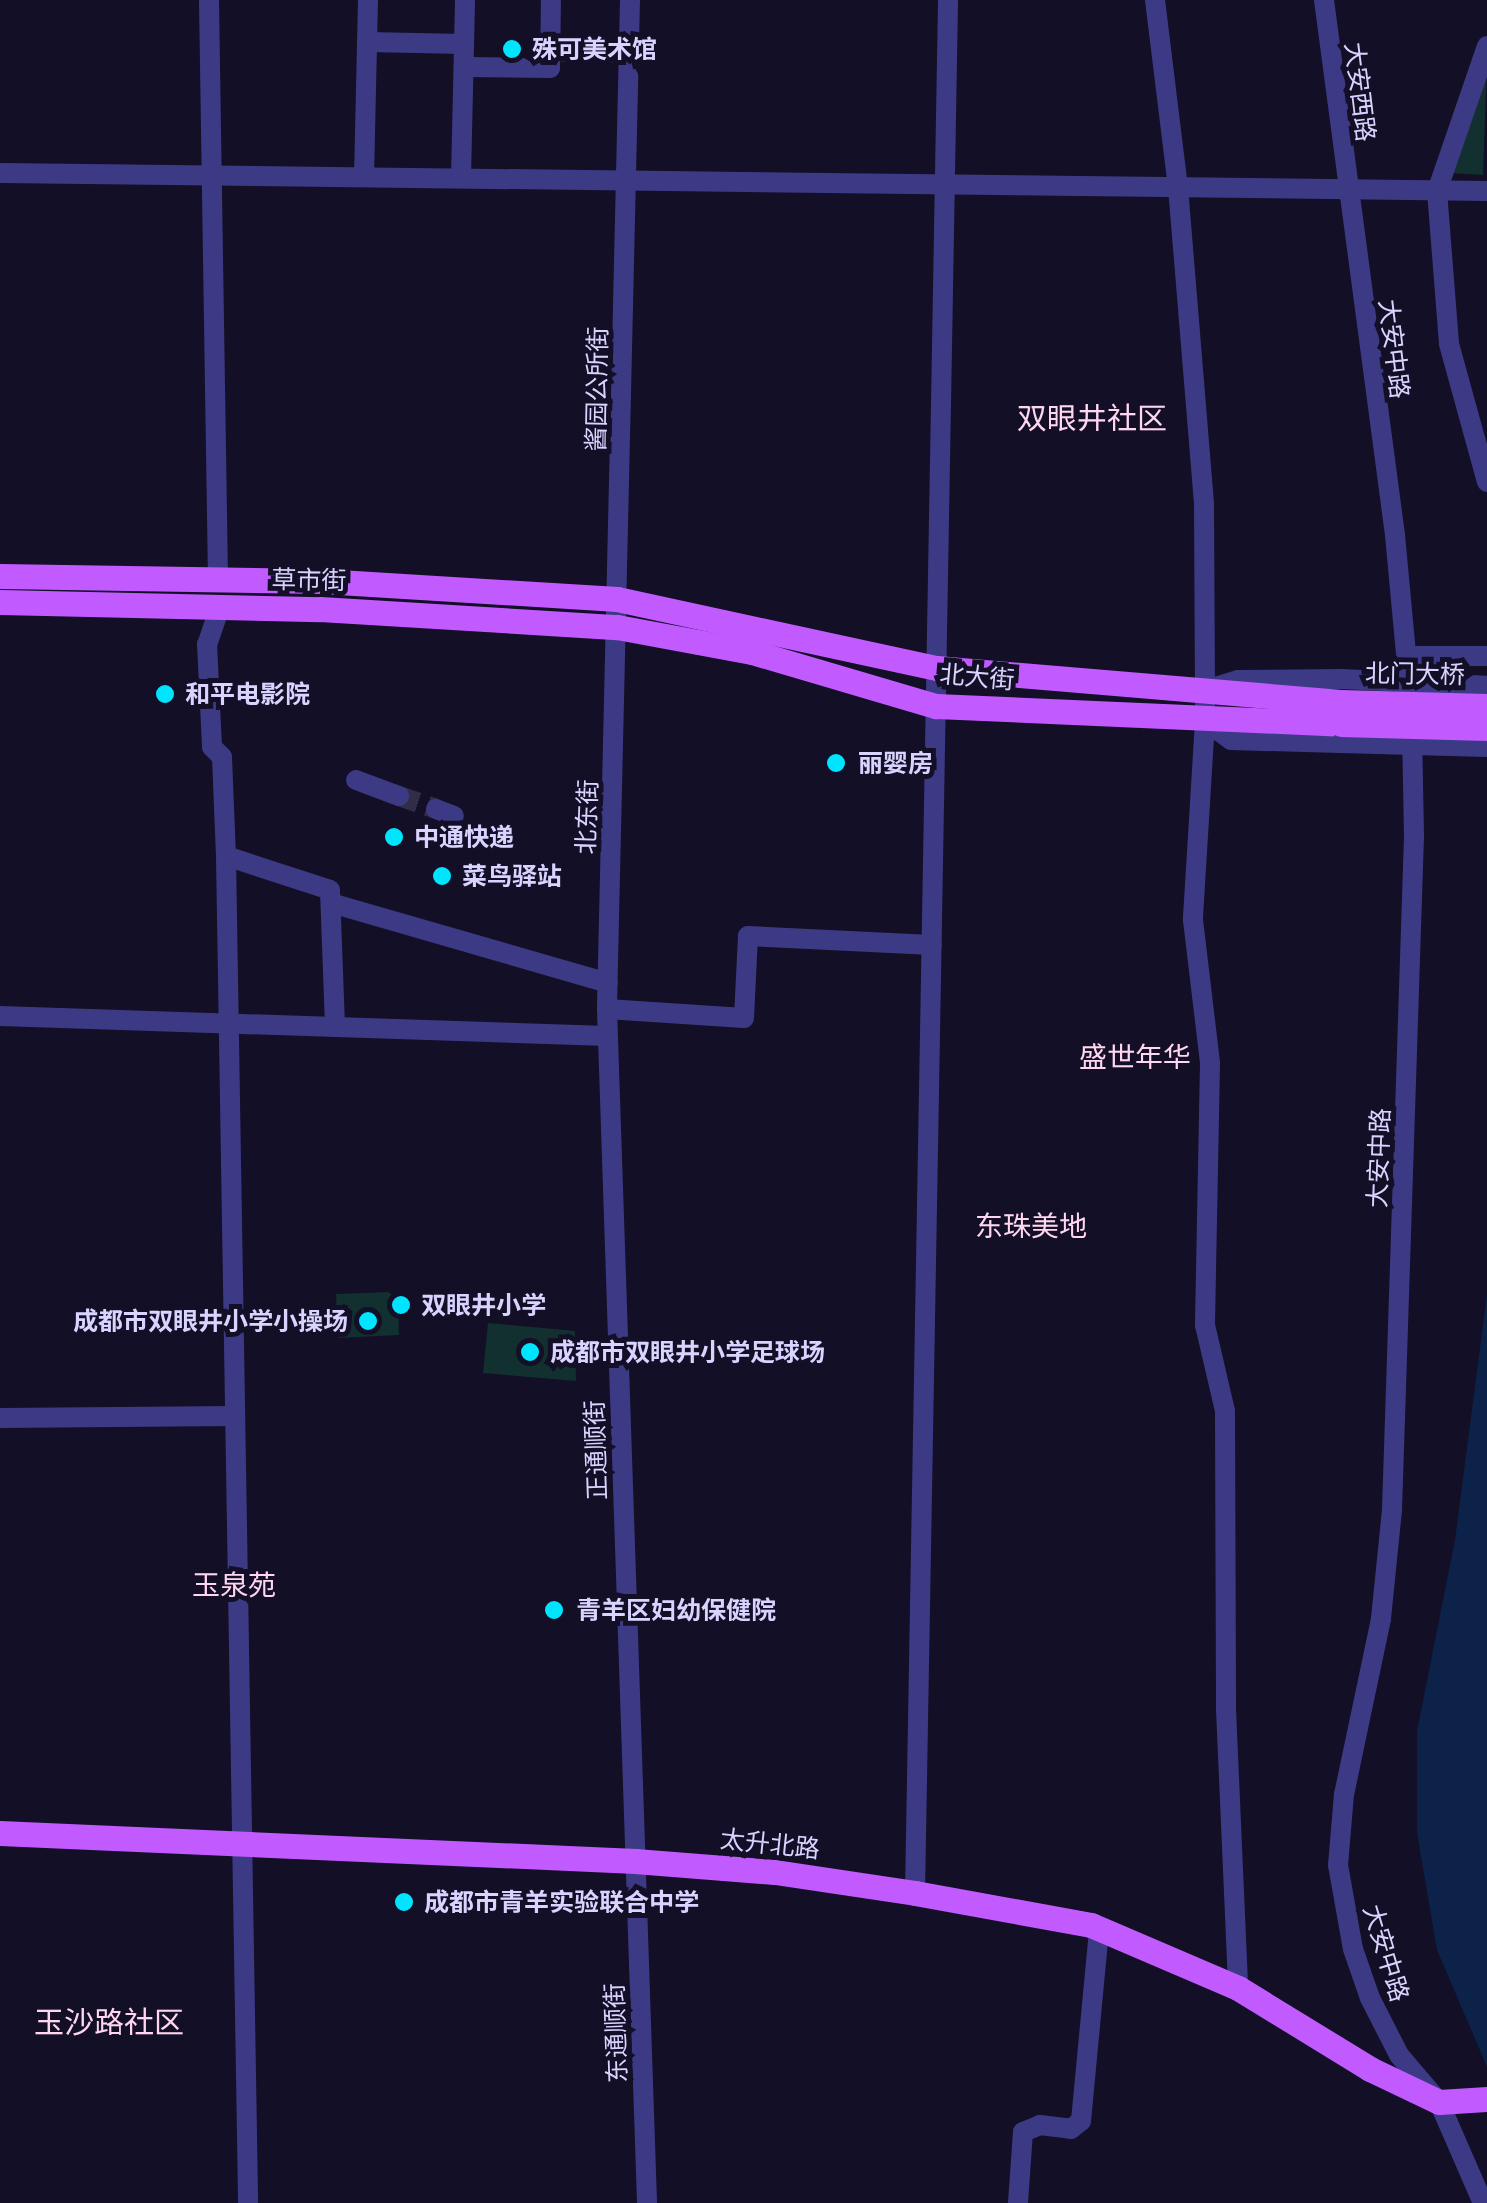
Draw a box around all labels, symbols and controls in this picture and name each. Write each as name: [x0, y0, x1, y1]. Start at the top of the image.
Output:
place label: 殊可美术馆: [532, 34, 657, 64]
marker: 殊可美术馆: [501, 38, 523, 60]
street label: 大安西路: [1339, 41, 1381, 143]
street label: 大安中路: [1373, 298, 1415, 400]
street label: 酱园公所街: [581, 326, 613, 452]
district label: 双眼井社区: [1017, 401, 1167, 437]
street label: 草市街: [271, 564, 347, 596]
street label: 北门大桥: [1365, 658, 1465, 690]
street label: 北大街: [938, 659, 1016, 695]
place label: 和平电影院: [185, 679, 310, 709]
marker: 和平电影院: [154, 683, 176, 705]
place label: 丽婴房: [858, 748, 933, 778]
marker: 丽婴房: [823, 750, 849, 776]
street label: 北东街: [571, 779, 603, 855]
place label: 中通快递: [414, 822, 514, 852]
marker: 中通快递: [383, 826, 405, 848]
place label: 菜鸟驿站: [462, 861, 562, 891]
marker: 菜鸟驿站: [431, 865, 453, 887]
district label: 盛世年华: [1079, 1041, 1191, 1075]
street label: 大安中路: [1362, 1108, 1396, 1208]
district label: 东珠美地: [975, 1210, 1087, 1244]
place label: 双眼井小学: [421, 1290, 546, 1320]
marker: 双眼井小学: [390, 1294, 412, 1316]
place label: 成都市双眼井小学小操场: [73, 1306, 348, 1336]
marker: 成都市双眼井小学小操场: [357, 1310, 379, 1332]
place label: 成都市双眼井小学足球场: [550, 1337, 825, 1367]
marker: 成都市双眼井小学足球场: [519, 1341, 541, 1363]
street label: 正通顺街: [579, 1400, 613, 1500]
district label: 玉泉苑: [192, 1569, 276, 1603]
place label: 青羊区妇幼保健院: [576, 1595, 776, 1625]
marker: 青羊区妇幼保健院: [541, 1597, 567, 1623]
street label: 太升北路: [719, 1824, 821, 1864]
place label: 成都市青羊实验联合中学: [424, 1887, 699, 1917]
marker: 成都市青羊实验联合中学: [393, 1891, 415, 1913]
street label: 大安中路: [1357, 1901, 1415, 2005]
street label: 东通顺街: [599, 1983, 633, 2083]
district label: 玉沙路社区: [34, 2005, 184, 2041]

